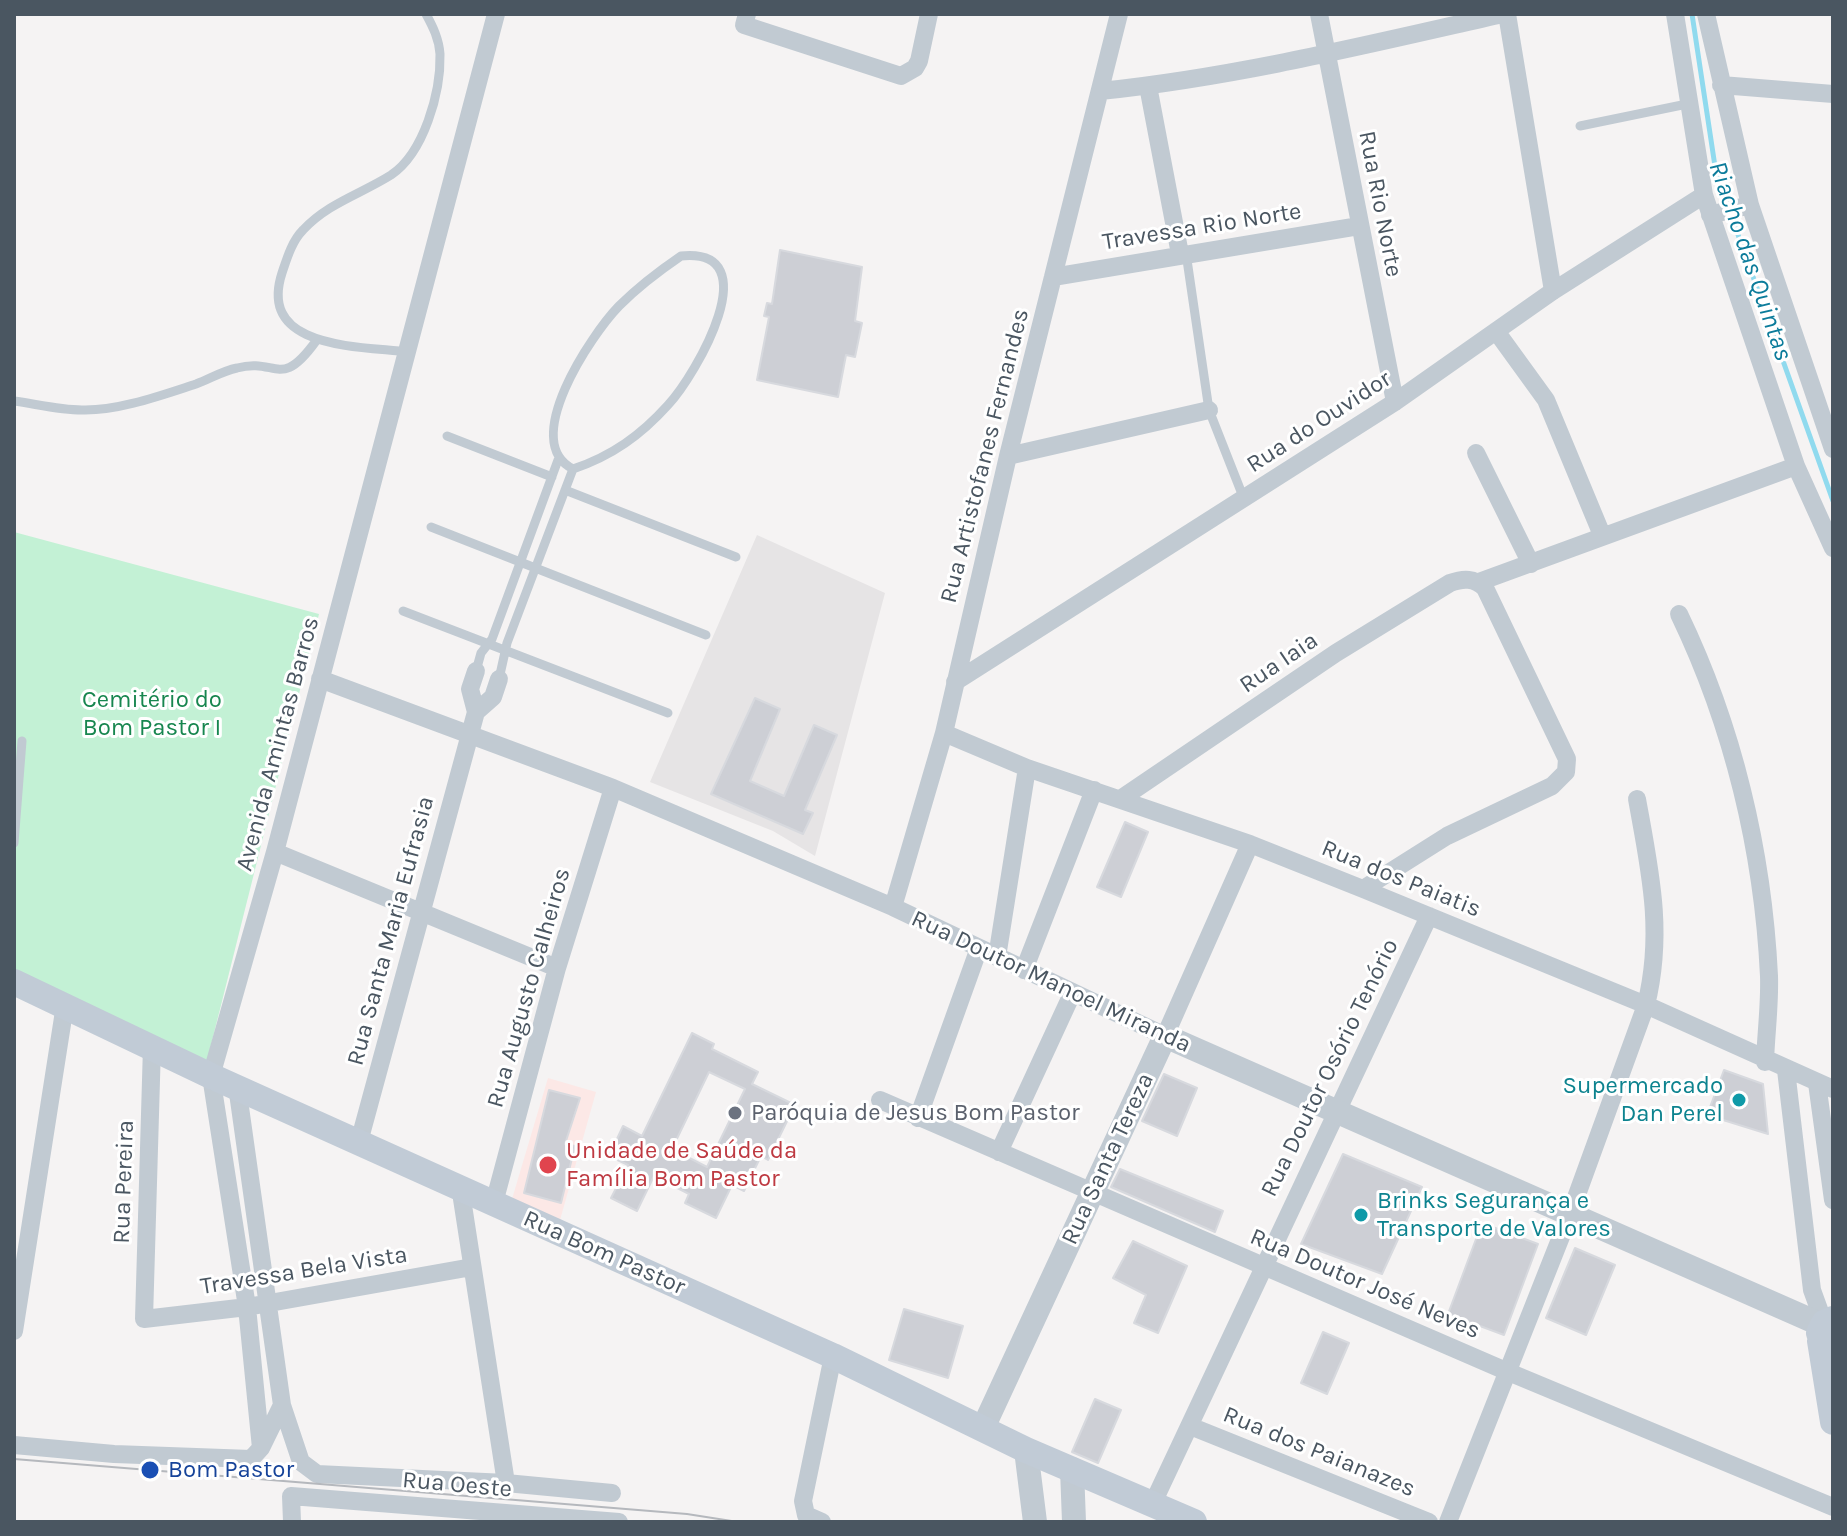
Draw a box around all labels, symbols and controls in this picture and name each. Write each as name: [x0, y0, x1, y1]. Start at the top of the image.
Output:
street label: Rua Rio Norte: [1352, 128, 1408, 280]
water label: Riacho das Quintas: [1701, 157, 1799, 365]
street label: Travessa Rio Norte: [1101, 197, 1303, 257]
street label: Rua Artistofanes Fernandes: [934, 306, 1036, 606]
street label: Rua do Ouvidor: [1241, 365, 1397, 479]
street label: Avenida Amintas Barros: [230, 614, 326, 874]
street label: Rua Iaia: [1234, 626, 1324, 700]
park label: Cemitério do Bom Pastor I: [82, 686, 222, 742]
street label: Rua Santa Maria Eufrasia: [341, 793, 441, 1069]
street label: Rua dos Paiatis: [1317, 834, 1485, 924]
street label: Rua Augusto Calheiros: [481, 865, 577, 1111]
street label: Rua Doutor Manoel Miranda: [907, 904, 1195, 1060]
street label: Rua Doutor Osório Tenório: [1255, 934, 1405, 1202]
street label: Rua Santa Tereza: [1056, 1068, 1160, 1250]
place label: Supermercado Dan Perel: [1563, 1072, 1723, 1128]
marker: Supermercado Dan Perel: [1730, 1091, 1748, 1109]
place label: Paróquia de Jesus Bom Pastor: [751, 1099, 1080, 1127]
marker: Paróquia de Jesus Bom Pastor: [726, 1104, 744, 1122]
street label: Rua Pereira: [107, 1120, 141, 1244]
place label: Unidade de Saúde da Família Bom Pastor: [566, 1137, 797, 1193]
marker: Unidade de Saúde da Família Bom Pastor: [537, 1154, 559, 1176]
place label: Brinks Segurança e Transporte de Valores: [1377, 1187, 1611, 1243]
street label: Rua Bom Pastor: [519, 1204, 689, 1302]
marker: Brinks Segurança e Transporte de Valores: [1352, 1206, 1370, 1224]
street label: Rua Doutor José Neves: [1246, 1222, 1484, 1346]
street label: Travessa Bela Vista: [199, 1240, 409, 1302]
street label: Rua dos Paianazes: [1219, 1400, 1419, 1504]
place label: Bom Pastor: [168, 1456, 294, 1484]
marker: Bom Pastor: [139, 1459, 161, 1481]
street label: Rua Oeste: [401, 1466, 513, 1504]

